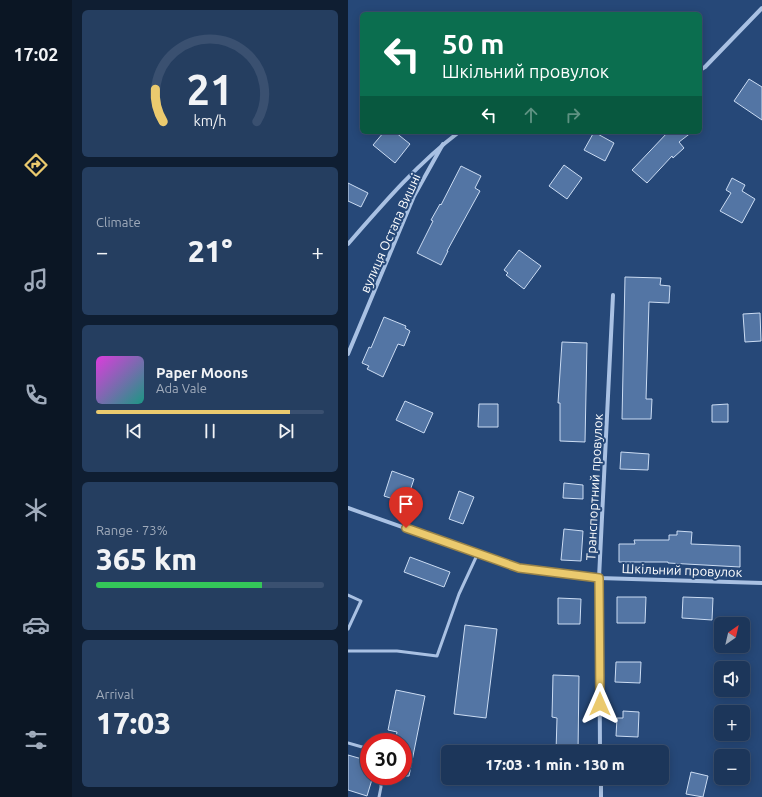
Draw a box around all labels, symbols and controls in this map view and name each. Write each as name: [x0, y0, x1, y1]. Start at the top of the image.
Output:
icon: left: [376, 28, 428, 80]
text: 50 m: [442, 28, 504, 59]
text: 17:02: [13, 44, 59, 64]
text: Шкільний провулок: [442, 61, 609, 81]
text: 21: [187, 66, 233, 113]
icon: left: [478, 104, 500, 126]
icon: ahead: [520, 104, 542, 126]
icon: right: [562, 104, 584, 126]
text: km/h: [194, 112, 226, 128]
icon: directions: [22, 151, 50, 179]
street label: вулиця Остапа Вишні: [357, 171, 423, 295]
text: Climate: [96, 215, 141, 229]
text: 21°: [188, 234, 232, 268]
text: −: [96, 239, 108, 264]
text: +: [312, 239, 324, 264]
icon: music: [22, 266, 50, 294]
text: Paper Moons: [156, 364, 248, 381]
icon: phone: [22, 381, 50, 409]
text: Ada Vale: [156, 381, 207, 395]
street label: Транспортний провулок: [583, 413, 605, 561]
icon: previous: [123, 420, 145, 442]
icon: pause: [199, 420, 221, 442]
icon: next: [275, 420, 297, 442]
pin: [389, 487, 423, 528]
icon: arrive: [395, 493, 417, 515]
icon: climate: [22, 496, 50, 524]
text: Range · 73%: [96, 523, 168, 537]
text: 365 km: [96, 542, 197, 576]
street label: Шкільний провулок: [621, 561, 743, 579]
icon: car: [22, 611, 50, 639]
north arrow: [714, 617, 750, 653]
map controls: [714, 617, 750, 785]
button: sound: [714, 661, 750, 697]
position arrow: [579, 683, 621, 725]
text: Arrival: [96, 687, 134, 701]
button: +: [714, 705, 750, 741]
text: 17:03: [96, 706, 171, 740]
icon: filters: [22, 726, 50, 754]
speed limit sign: 30: [360, 733, 412, 785]
button: −: [714, 749, 750, 785]
text: 17:03 · 1 min · 130 m: [485, 756, 625, 773]

